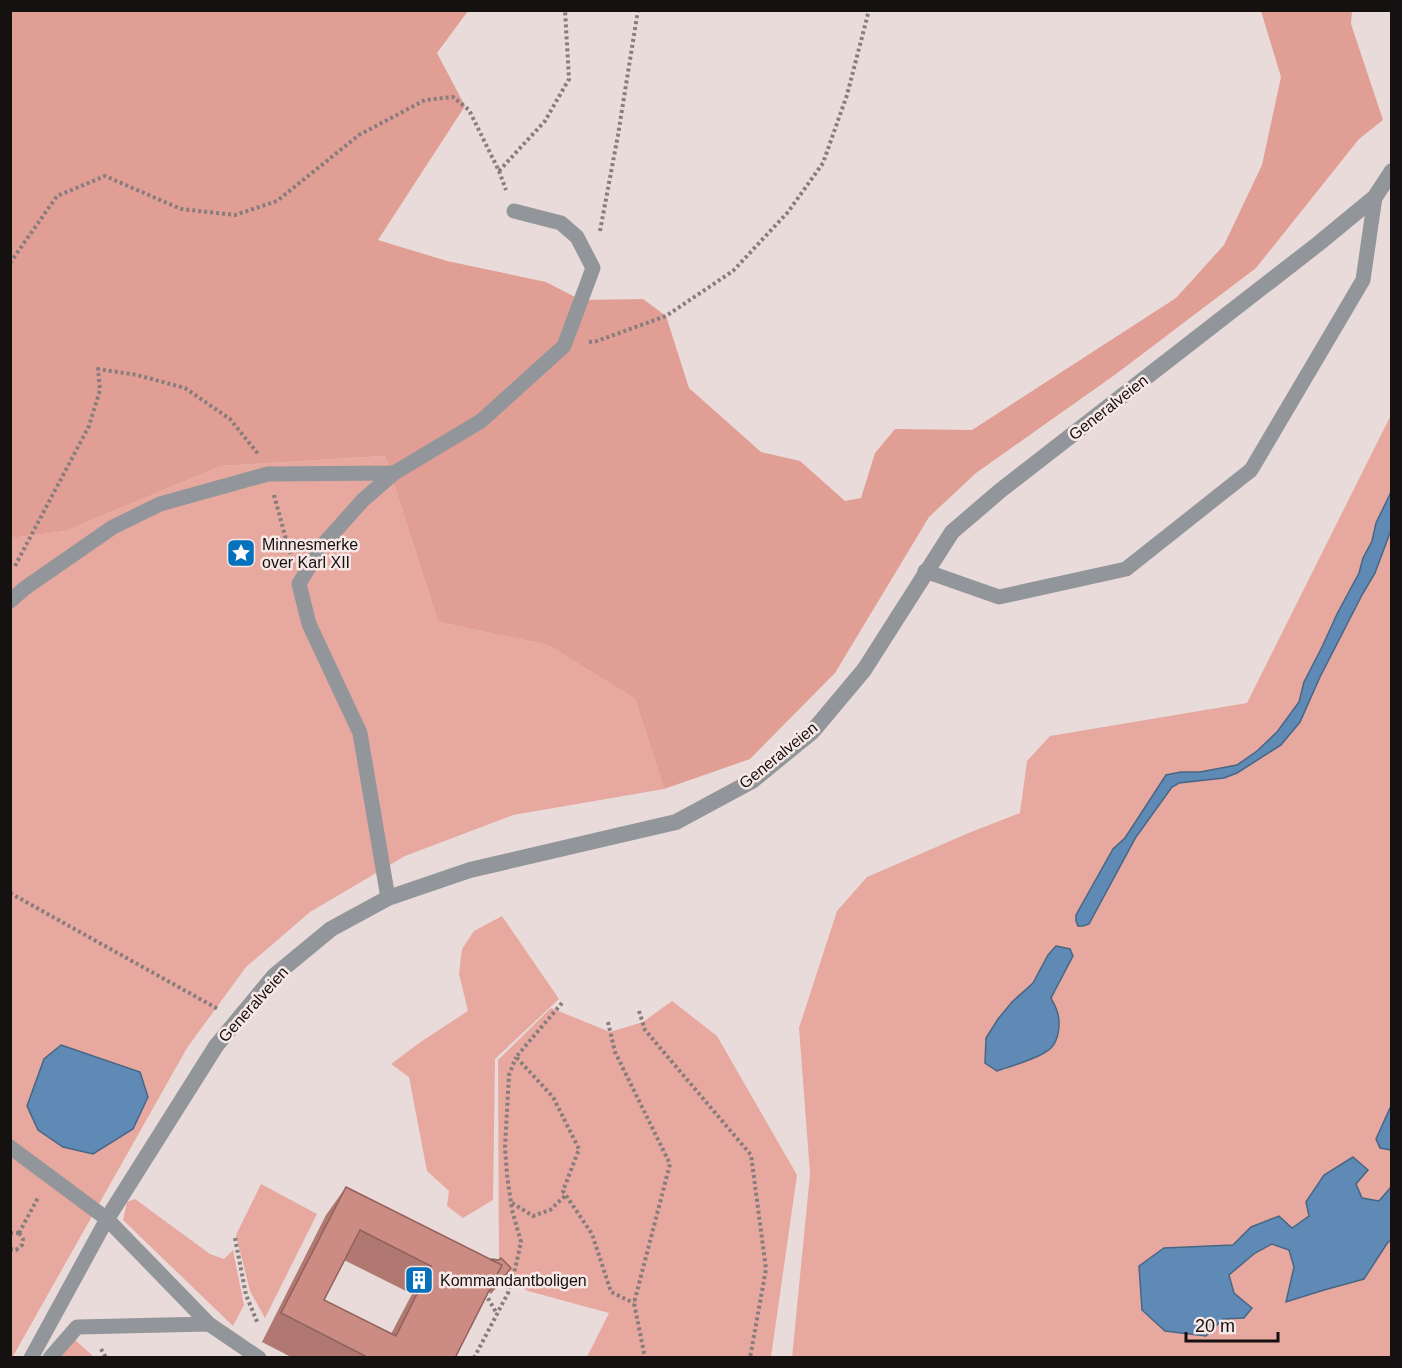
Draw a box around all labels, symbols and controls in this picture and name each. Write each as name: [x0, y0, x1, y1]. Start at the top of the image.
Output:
street label: Generalveien: [1066, 371, 1151, 443]
place label: Minnesmerke over Karl XII: [262, 536, 358, 571]
place icon: Minnesmerke over Karl XII: [225, 537, 257, 569]
street label: Generalveien: [736, 719, 821, 792]
street label: Generalveien: [215, 963, 292, 1045]
building icon: Kommandantboligen: [403, 1264, 435, 1296]
place label: Kommandantboligen: [440, 1272, 587, 1289]
scale bar: [1186, 1305, 1278, 1343]
text: 20 m: [1195, 1316, 1235, 1336]

